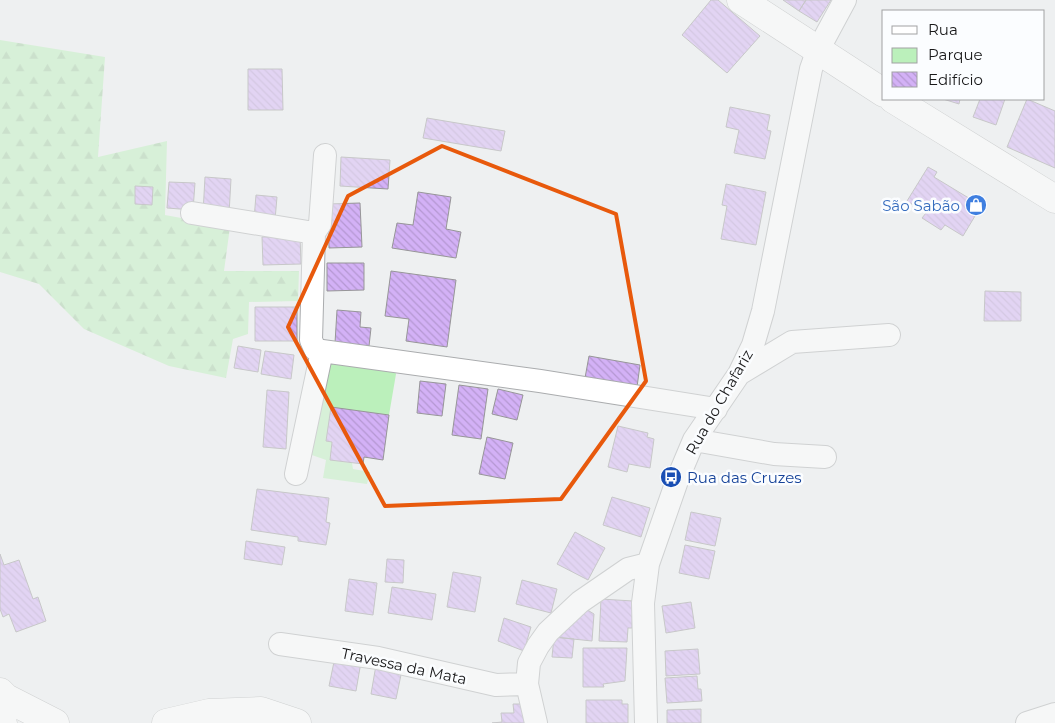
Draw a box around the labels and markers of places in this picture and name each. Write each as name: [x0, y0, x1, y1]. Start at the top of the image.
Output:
shop icon: São Sabão: [964, 193, 988, 217]
place label: São Sabão: [882, 196, 960, 215]
bus stop icon: Rua das Cruzes: [659, 465, 683, 489]
place label: Rua das Cruzes: [687, 468, 802, 487]

